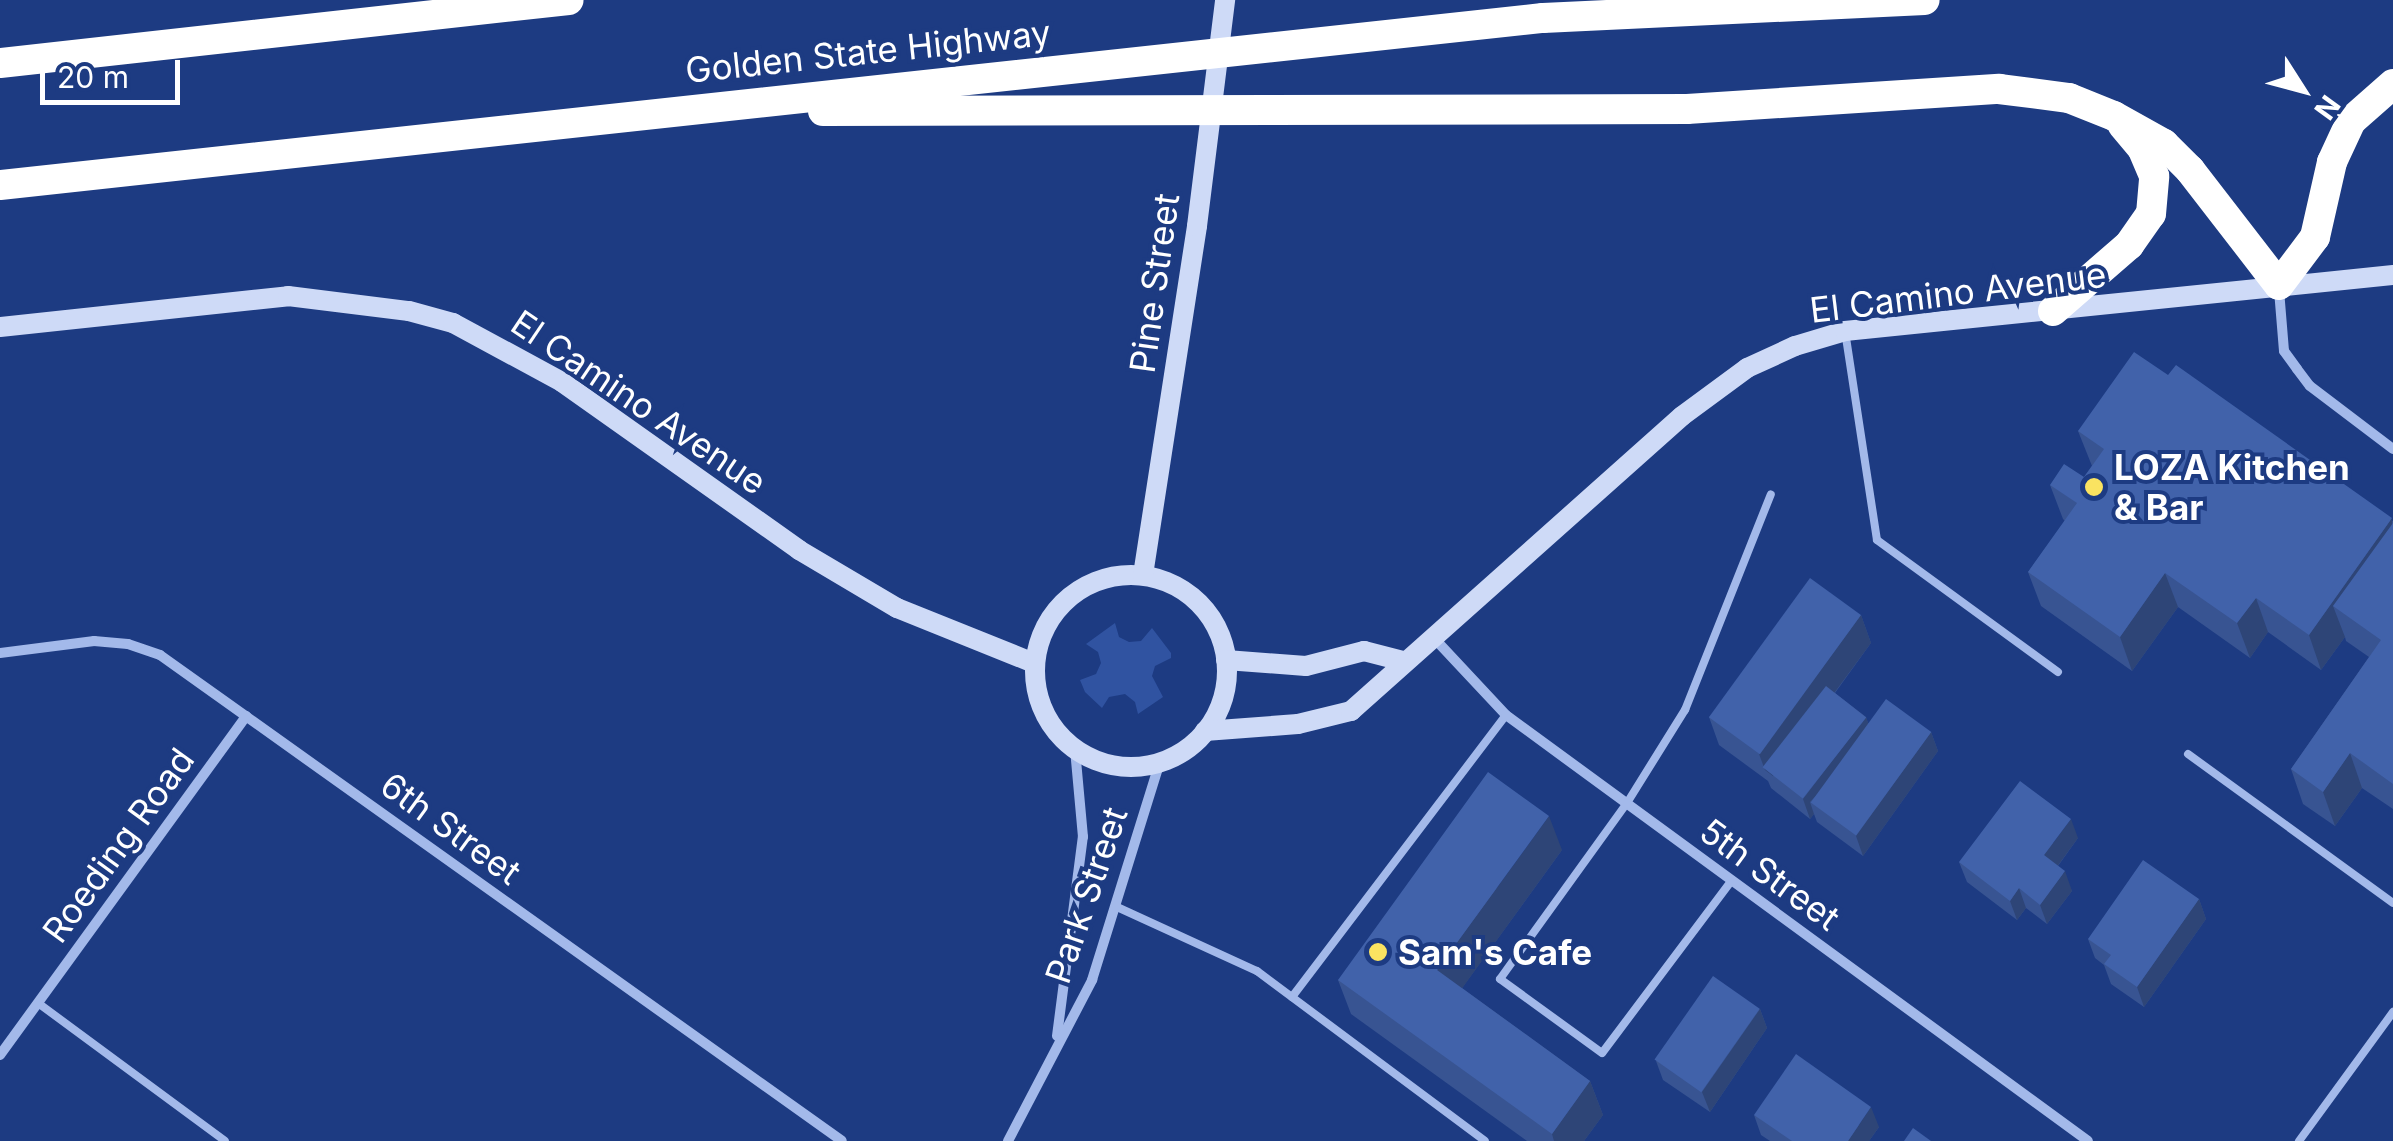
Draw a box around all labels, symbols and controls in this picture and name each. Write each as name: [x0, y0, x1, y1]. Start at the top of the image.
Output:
street label: Golden State Highway: [683, 11, 1053, 91]
scale bar: [45, 40, 185, 102]
north arrow: [2253, 40, 2353, 140]
text: 20 m: [57, 59, 129, 95]
text: N: [2307, 89, 2347, 126]
street label: Pine Street: [1121, 191, 1187, 375]
street label: El Camino Avenue: [1807, 253, 2109, 331]
street label: El Camino Avenue: [504, 301, 774, 503]
place label: LOZA Kitchen & Bar: [2114, 446, 2350, 528]
marker: LOZA Kitchen & Bar: [2083, 476, 2105, 498]
street label: Roeding Road: [33, 740, 203, 950]
street label: 6th Street: [373, 763, 529, 893]
street label: Park Street: [1036, 801, 1136, 989]
street label: 5th Street: [1692, 809, 1848, 939]
place label: Sam's Cafe: [1398, 931, 1592, 973]
marker: Sam's Cafe: [1367, 941, 1389, 963]

